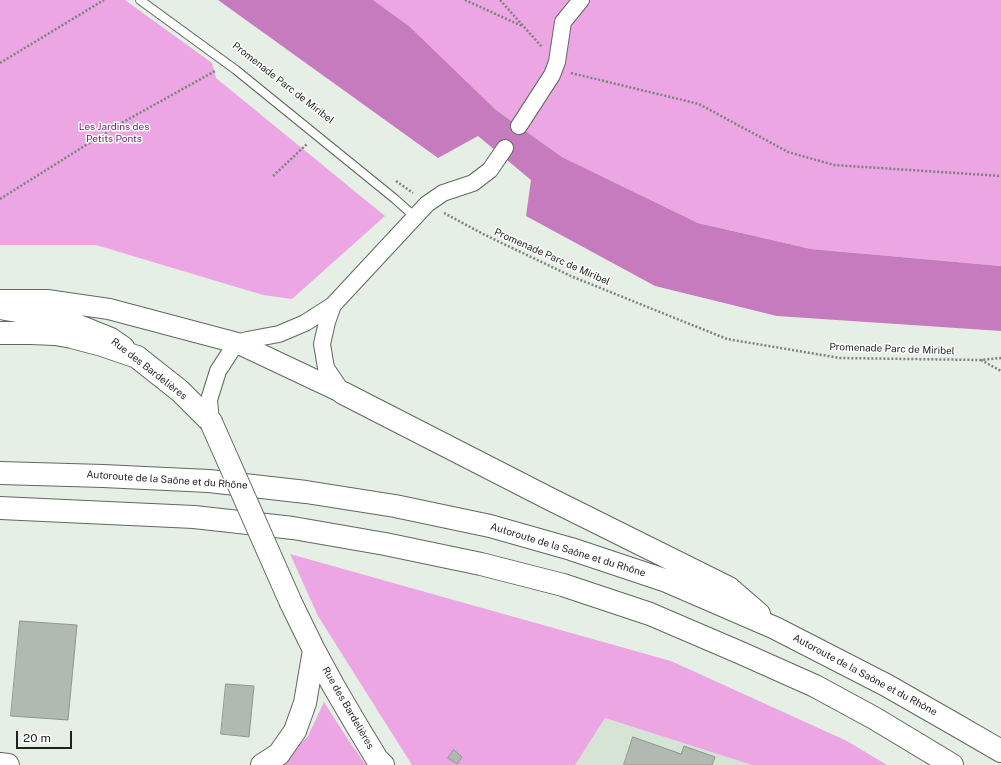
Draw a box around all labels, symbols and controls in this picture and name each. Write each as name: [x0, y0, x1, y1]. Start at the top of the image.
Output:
street label: Promenade Parc de Miribel: [230, 40, 336, 126]
park label: Les Jardins des Petits Ponts: [79, 121, 149, 144]
street label: Promenade Parc de Miribel: [492, 226, 612, 288]
street label: Rue des Bardelières: [109, 336, 189, 402]
street label: Promenade Parc de Miribel: [829, 341, 955, 357]
street label: Autoroute de la Saône et du Rhône: [86, 468, 248, 492]
street label: Autoroute de la Saône et du Rhône: [489, 521, 647, 579]
street label: Autoroute de la Saône et du Rhône: [791, 632, 939, 718]
street label: Rue des Bardelières: [320, 665, 376, 751]
scale bar: [18, 723, 74, 749]
text: 20 m: [23, 731, 51, 745]

